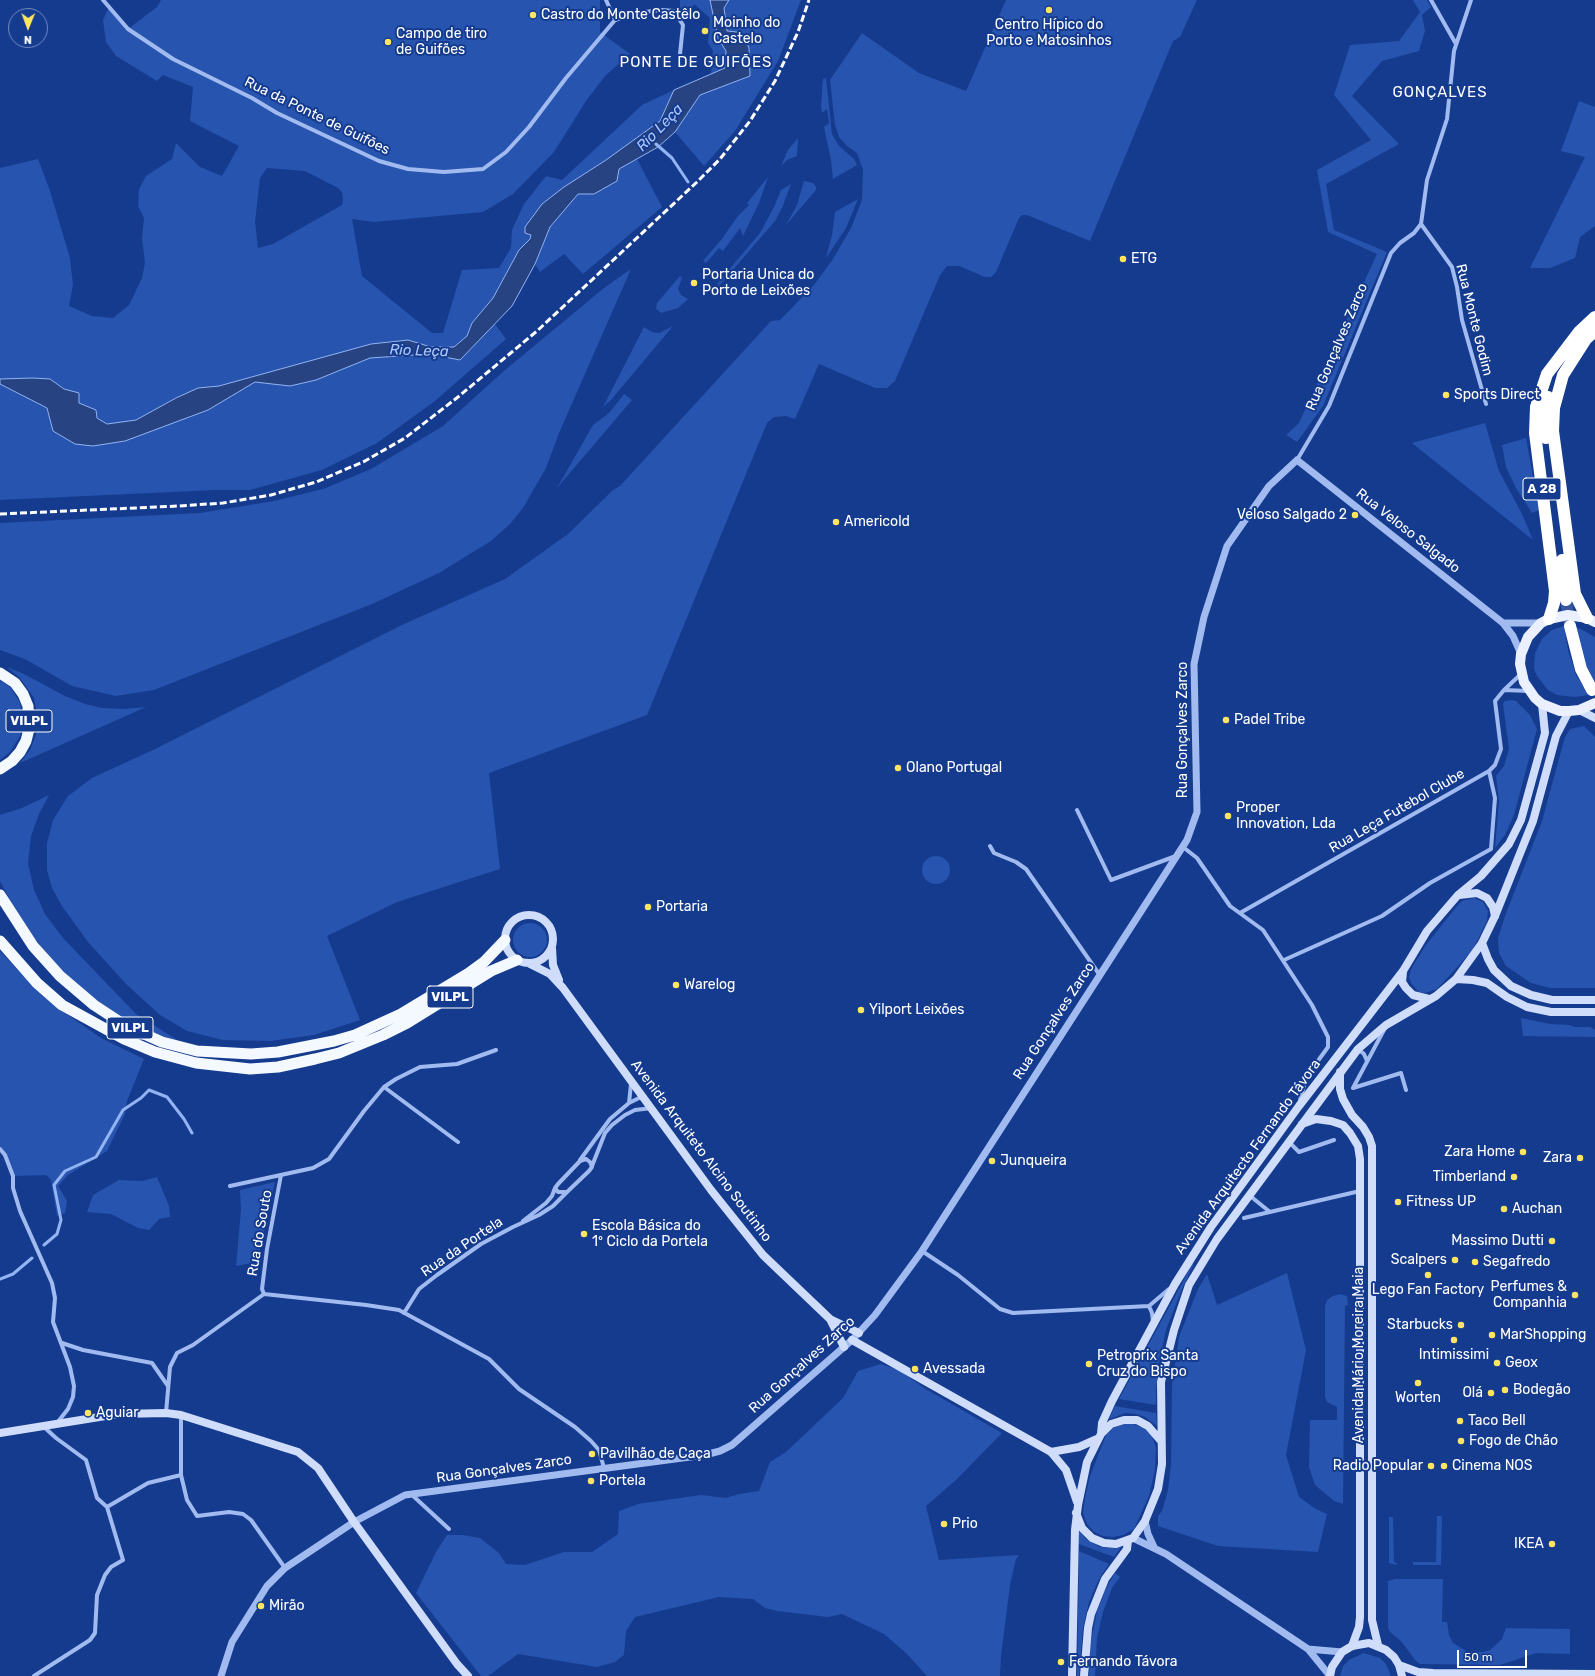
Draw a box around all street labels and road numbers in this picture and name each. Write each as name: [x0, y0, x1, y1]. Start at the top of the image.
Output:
street label: Rua da Ponte de Guifões: [242, 73, 392, 159]
street label: Rua Monte Godim: [1452, 262, 1496, 378]
street label: Rua Gonçalves Zarco: [1303, 281, 1371, 413]
road number: A 28: [1523, 478, 1561, 500]
street label: Rua Veloso Salgado: [1353, 485, 1463, 577]
street label: Rua Gonçalves Zarco: [1175, 662, 1191, 798]
road number: VILPL: [6, 710, 52, 732]
street label: Rua Leça Futebol Clube: [1326, 765, 1468, 857]
street label: Rua Gonçalves Zarco: [1010, 959, 1098, 1083]
road number: VILPL: [427, 986, 473, 1008]
road number: VILPL: [107, 1017, 153, 1039]
street label: Avenida Arquitecto Fernando Távora: [1172, 1056, 1324, 1258]
street label: Avenida Arquiteto Alcino Soutinho: [627, 1057, 775, 1245]
street label: Rua do Souto: [244, 1189, 276, 1277]
street label: Rua da Portela: [418, 1213, 506, 1281]
street label: Avenida Mário Moreira Maia: [1351, 1267, 1367, 1443]
street label: Rua Gonçalves Zarco: [746, 1313, 858, 1417]
street label: Rua Gonçalves Zarco: [435, 1451, 573, 1487]

